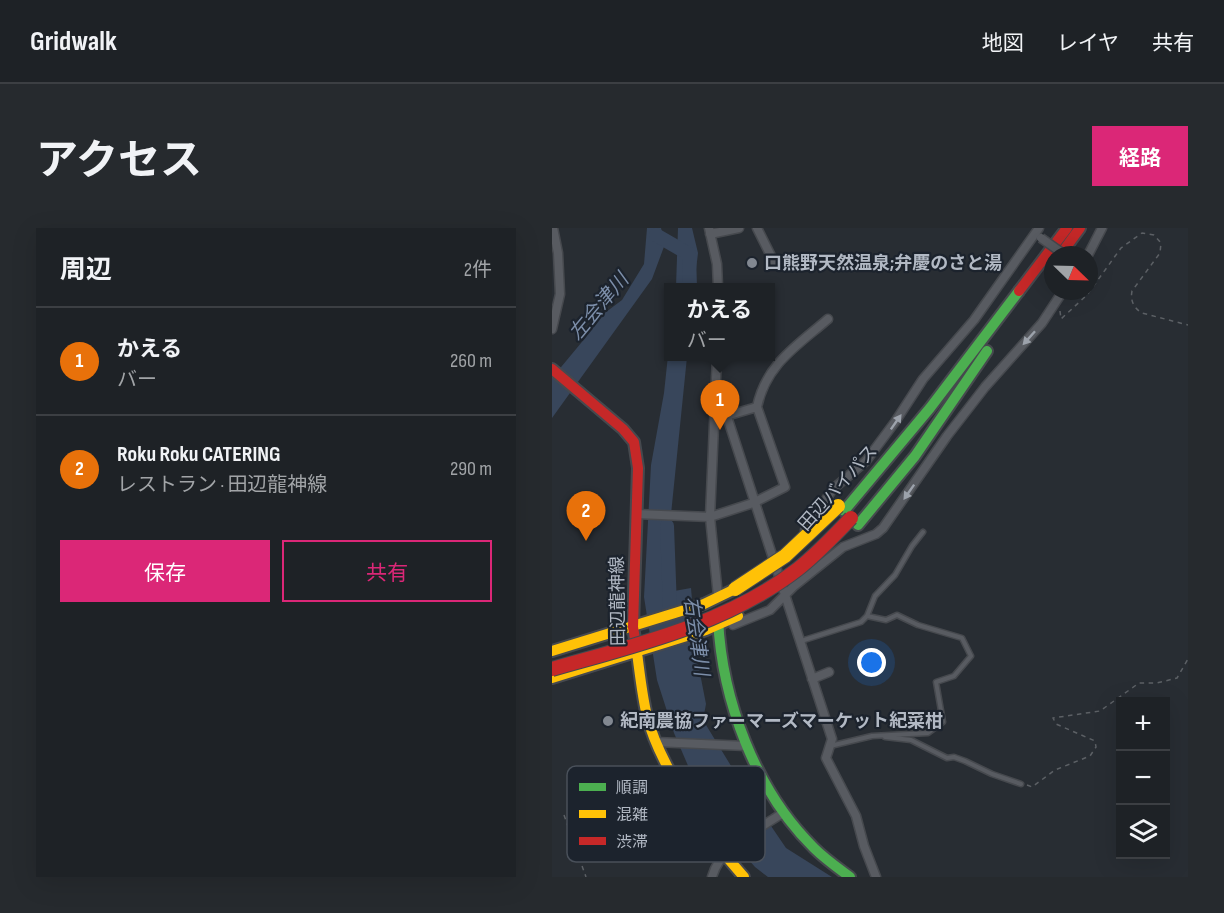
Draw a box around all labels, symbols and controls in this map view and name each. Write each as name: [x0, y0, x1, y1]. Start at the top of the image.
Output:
text: Gridwalk: [30, 25, 117, 58]
text: 地図: [982, 31, 1024, 56]
text: レイヤ: [1057, 31, 1119, 56]
text: 共有: [1152, 31, 1194, 56]
button: 経路: [1092, 126, 1188, 186]
text: アクセス: [36, 136, 202, 187]
north arrow: [1044, 246, 1098, 300]
place label: 口熊野天然温泉;弁慶のさと湯: [764, 253, 1002, 274]
text: 周辺: [60, 255, 112, 286]
marker: 口熊野天然温泉;弁慶のさと湯: [745, 256, 759, 270]
text: 2件: [464, 258, 492, 282]
water label: 左会津川: [564, 267, 635, 345]
popup: [664, 283, 775, 361]
text: かえる: [687, 297, 752, 324]
text: バー: [687, 329, 727, 353]
one-way arrow: [1023, 330, 1036, 345]
text: かえる: [117, 336, 182, 363]
text: 1: [76, 349, 83, 373]
text: 260 m: [450, 349, 492, 373]
text: バー: [117, 368, 157, 392]
pin: 1: [700, 380, 740, 430]
one-way arrow: [890, 414, 902, 430]
text: Roku Roku CATERING: [117, 441, 281, 468]
street label: 田辺バイパス: [794, 441, 882, 535]
text: 2: [75, 457, 84, 481]
text: 290 m: [450, 457, 492, 481]
text: レストラン · 田辺龍神線: [117, 473, 327, 497]
one-way arrow: [903, 483, 915, 499]
pin: 2: [567, 492, 606, 541]
button: 保存: [60, 540, 270, 602]
button: 共有: [282, 540, 492, 602]
street label: 田辺龍神線: [607, 556, 629, 646]
water label: 右会津川: [679, 595, 714, 679]
your location: [857, 648, 886, 677]
map controls: [1116, 697, 1170, 859]
button: +: [1116, 697, 1170, 751]
place label: 紀南農協ファーマーズマーケット紀菜柑: [620, 711, 943, 732]
marker: 紀南農協ファーマーズマーケット紀菜柑: [601, 714, 615, 728]
button: −: [1116, 751, 1170, 805]
legend: [567, 766, 765, 862]
text: 順調: [616, 779, 648, 798]
button: layers: [1116, 805, 1170, 859]
text: 混雑: [616, 806, 648, 825]
text: 渋滞: [616, 833, 648, 852]

